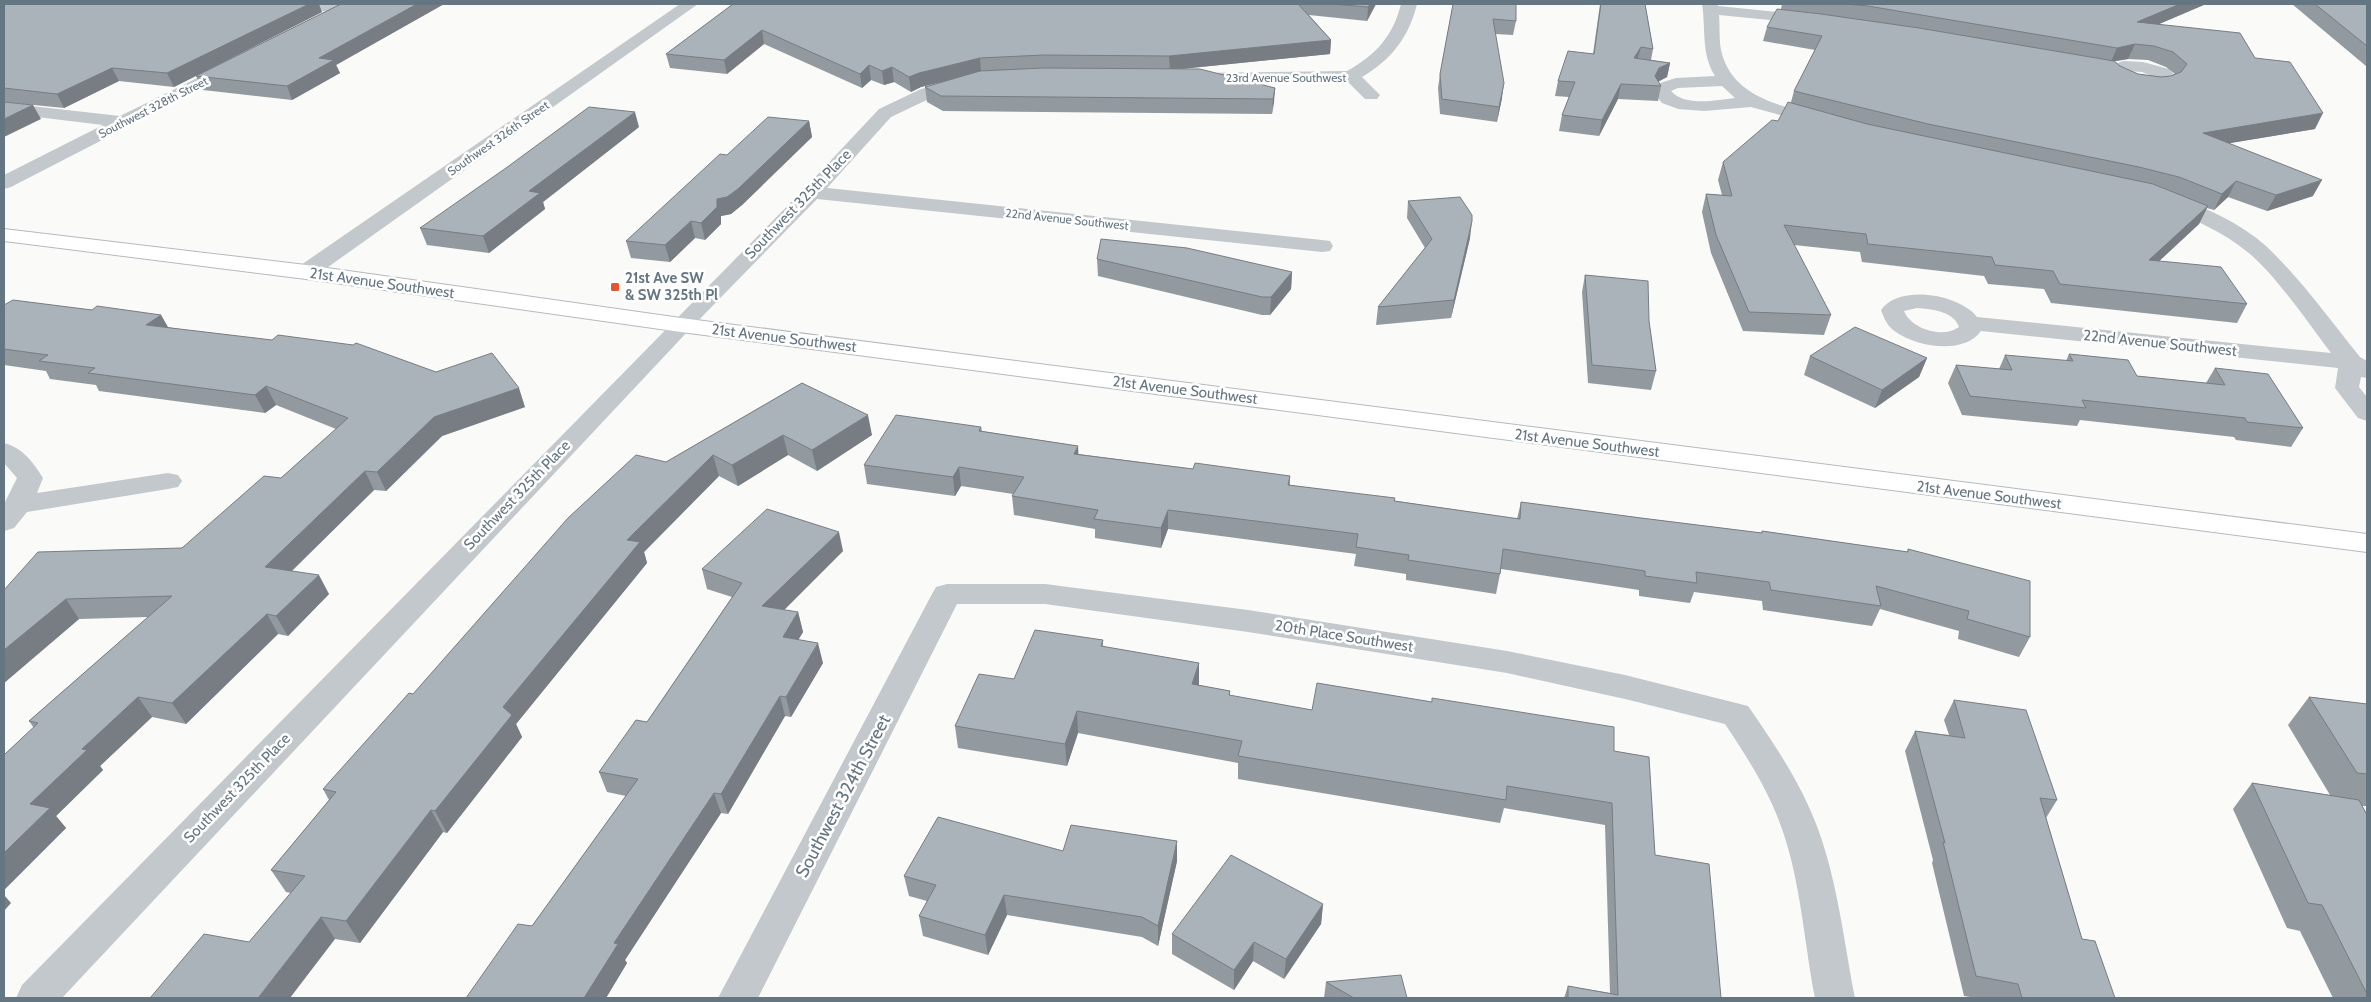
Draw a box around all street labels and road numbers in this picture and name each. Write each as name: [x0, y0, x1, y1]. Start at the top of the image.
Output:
street label: 23rd Avenue Southwest: [1226, 70, 1346, 85]
street label: Southwest 328th Street: [96, 73, 210, 141]
street label: Southwest 326th Street: [444, 97, 552, 179]
street label: Southwest 325th Place: [741, 145, 855, 263]
street label: 22nd Avenue Southwest: [1005, 205, 1129, 233]
street label: 21st Avenue Southwest: [308, 264, 456, 302]
street label: 21st Avenue Southwest: [710, 320, 858, 356]
street label: 22nd Avenue Southwest: [2082, 326, 2238, 360]
street label: 21st Avenue Southwest: [1111, 372, 1259, 408]
street label: 21st Avenue Southwest: [1513, 425, 1661, 461]
street label: Southwest 325th Place: [460, 436, 574, 554]
street label: 21st Avenue Southwest: [1915, 477, 2063, 513]
street label: 20th Place Southwest: [1274, 616, 1414, 656]
street label: Southwest 324th Street: [791, 711, 895, 881]
street label: Southwest 325th Place: [180, 729, 294, 847]

